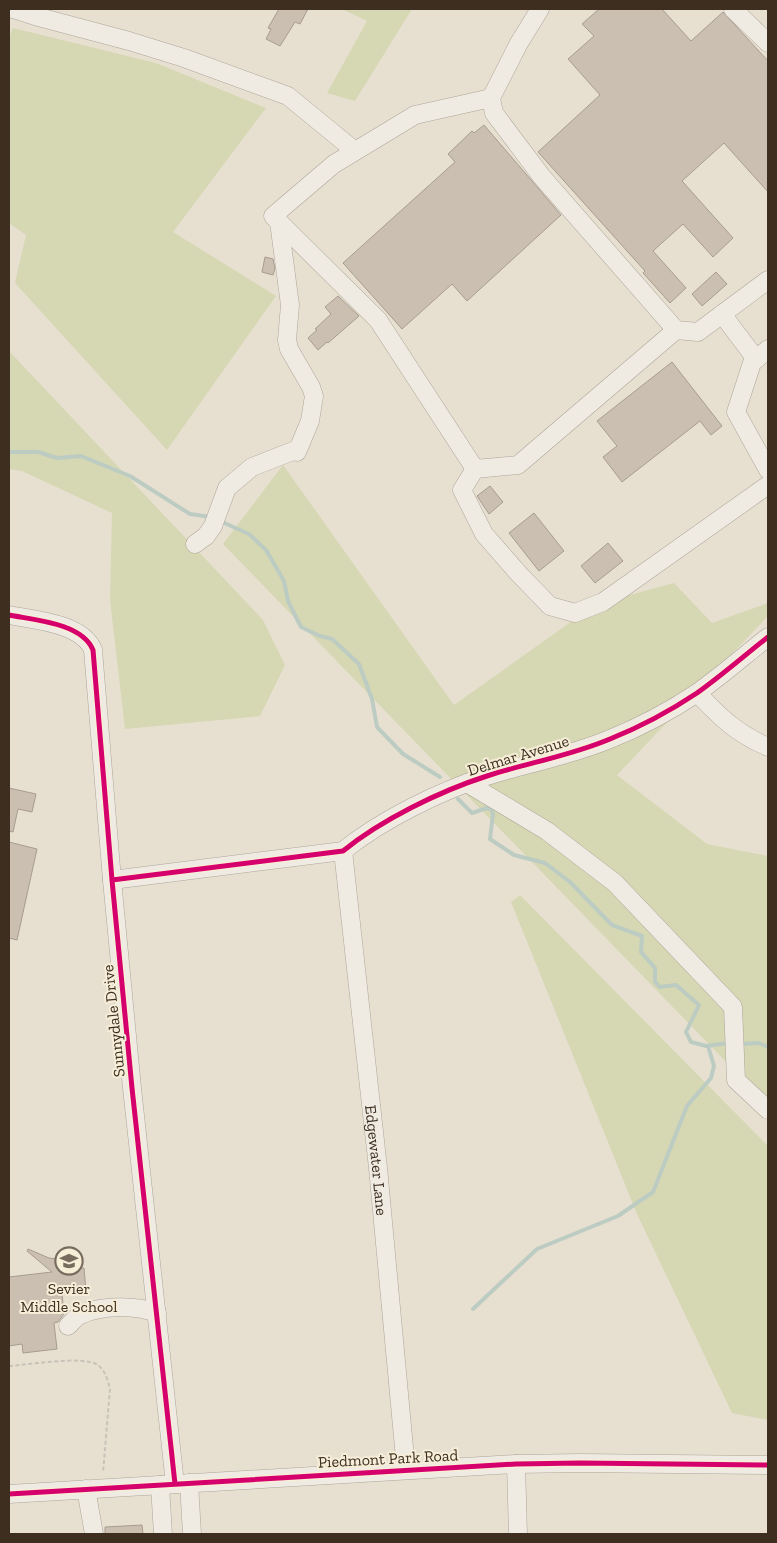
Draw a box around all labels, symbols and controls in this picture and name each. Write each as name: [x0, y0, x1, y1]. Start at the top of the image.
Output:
street label: Delmar Avenue: [465, 731, 571, 780]
street label: Sunnydale Drive: [98, 964, 129, 1078]
street label: Edgewater Lane: [361, 1104, 391, 1216]
school or university icon: Sevier Middle School: [54, 1246, 84, 1276]
place label: Sevier Middle School: [20, 1279, 118, 1316]
street label: Piedmont Park Road: [317, 1445, 459, 1472]

